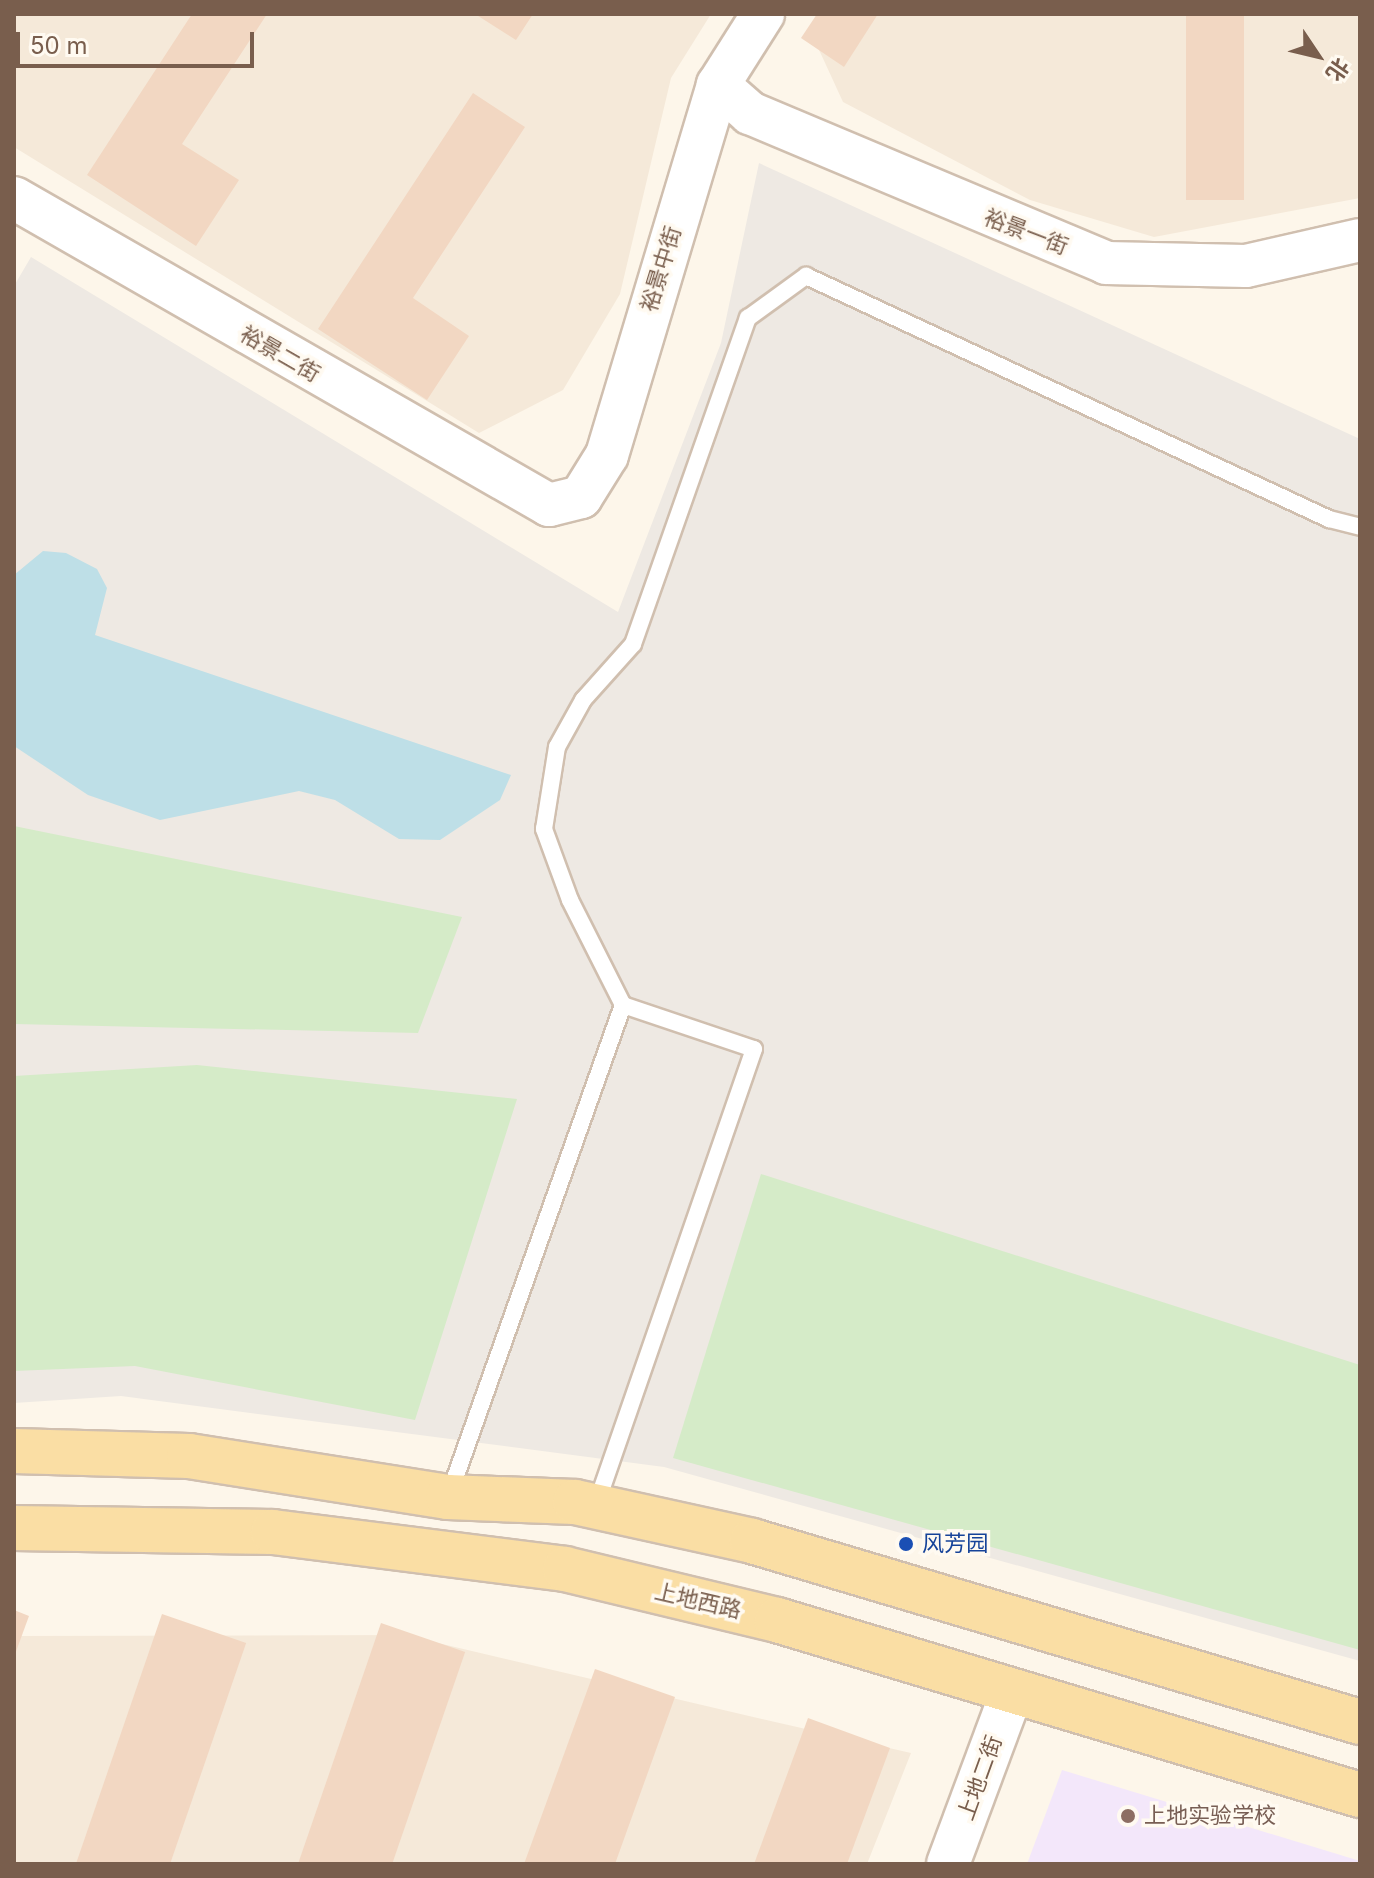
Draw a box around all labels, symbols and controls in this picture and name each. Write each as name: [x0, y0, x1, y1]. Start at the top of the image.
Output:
scale bar: [20, 16, 258, 66]
north arrow: [1278, 16, 1358, 96]
text: 50 m: [30, 31, 88, 60]
text: 北: [1321, 53, 1355, 86]
street label: 裕景一街: [980, 204, 1072, 260]
street label: 裕景中街: [636, 223, 686, 315]
street label: 裕景二街: [235, 321, 325, 387]
place label: 风芳园: [922, 1531, 988, 1557]
marker: 风芳园: [897, 1535, 915, 1553]
street label: 上地西路: [652, 1578, 744, 1624]
street label: 上地二街: [953, 1732, 1007, 1824]
place label: 上地实验学校: [1144, 1803, 1276, 1829]
marker: 上地实验学校: [1119, 1807, 1137, 1825]

